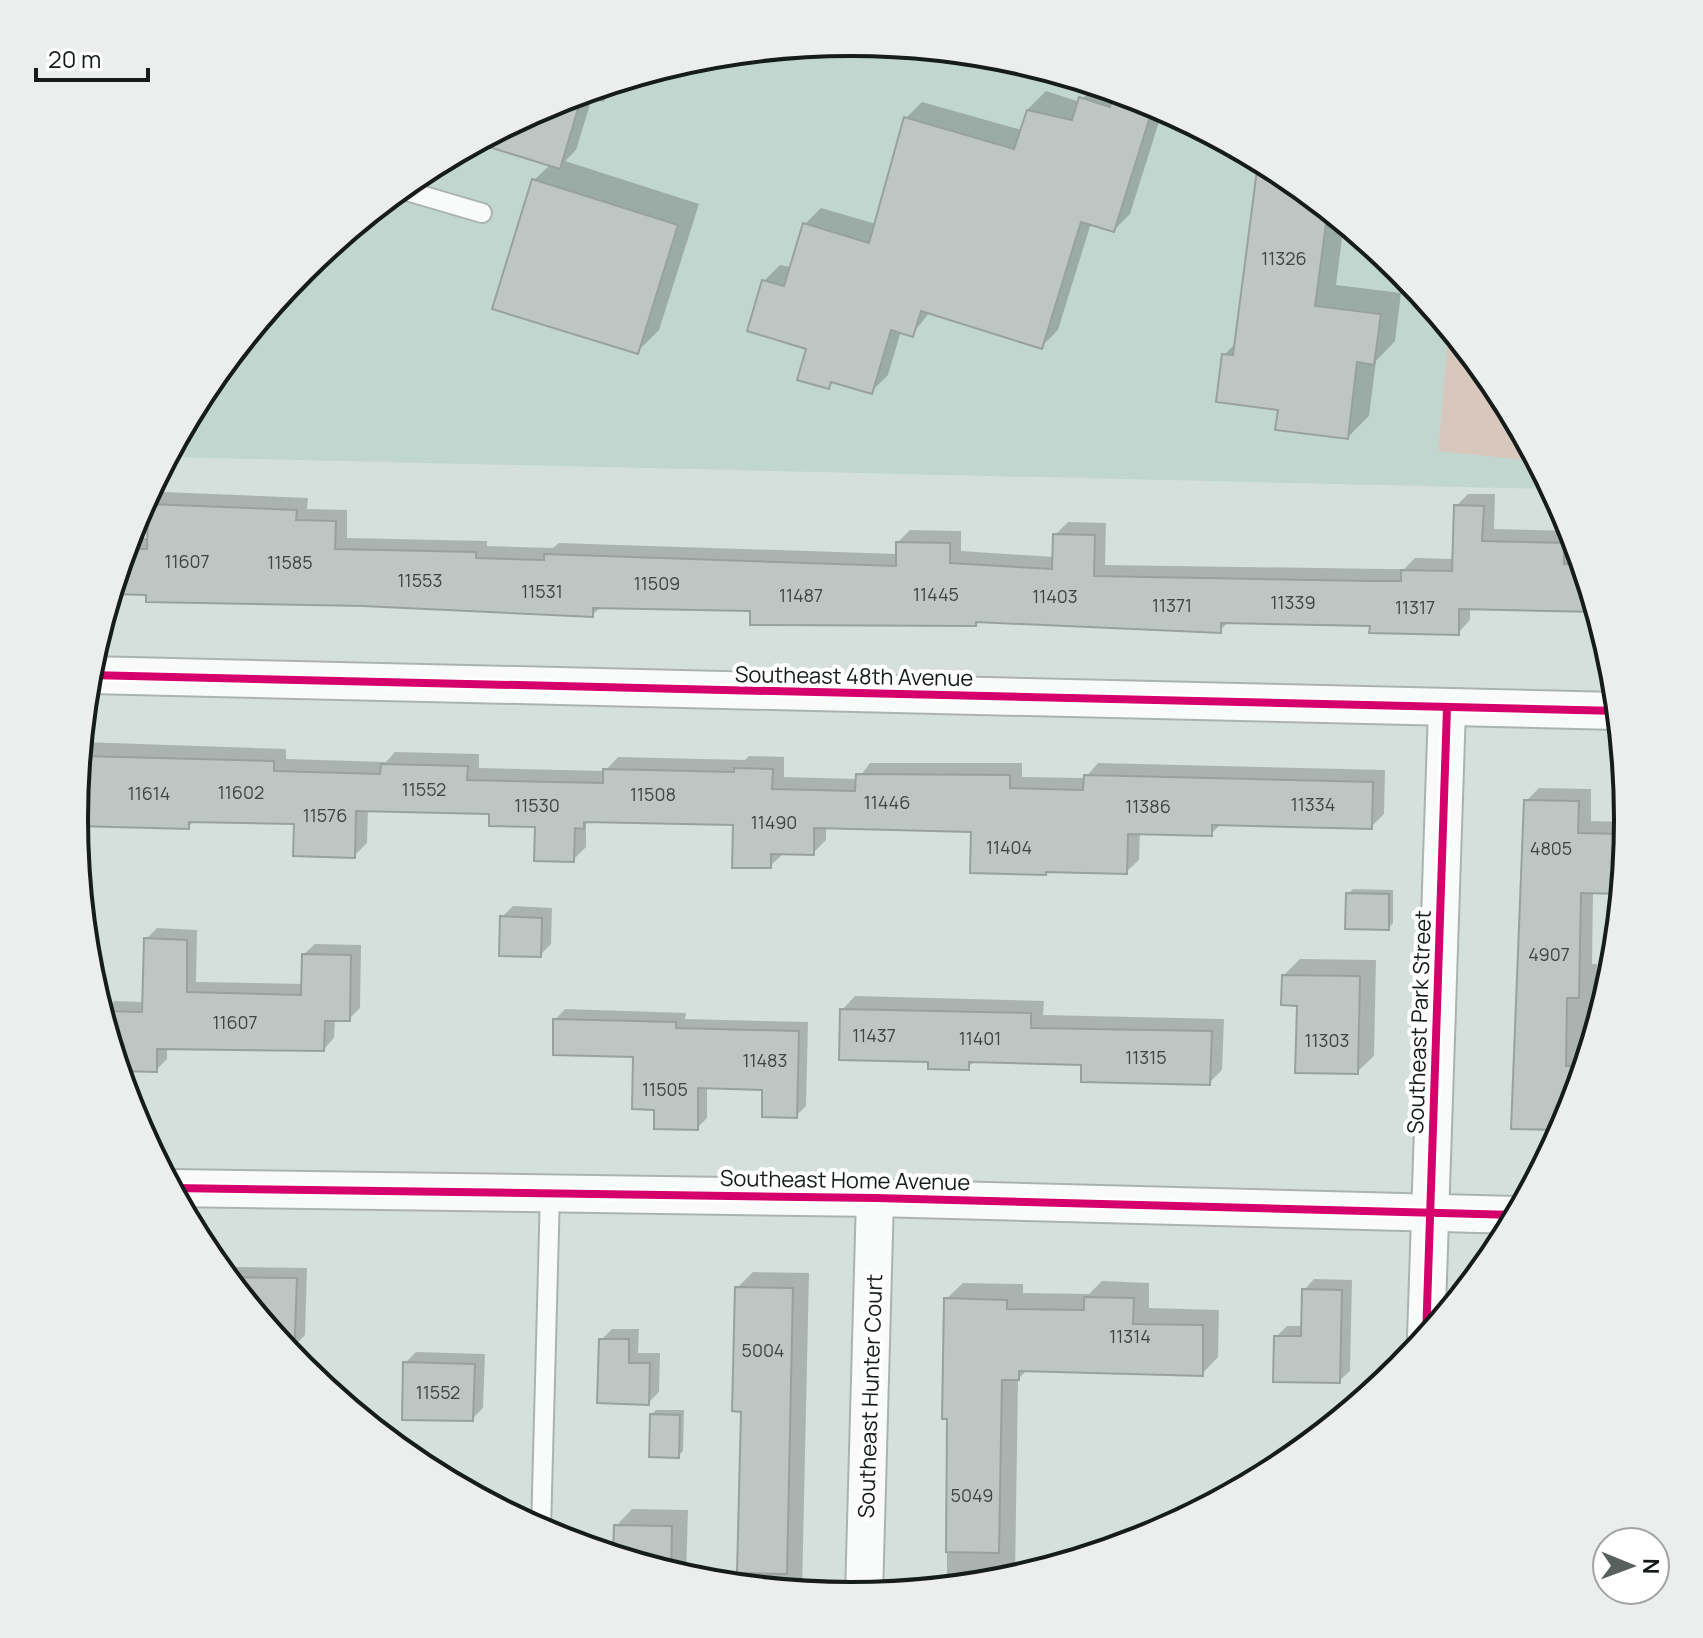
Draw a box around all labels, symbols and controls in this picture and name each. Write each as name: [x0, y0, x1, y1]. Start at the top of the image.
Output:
scale bar: [36, 32, 148, 82]
text: 20 m: [48, 42, 101, 75]
house number: 11326: [1261, 246, 1307, 270]
house number: 11607: [164, 549, 210, 573]
house number: 11585: [267, 550, 313, 574]
house number: 11553: [398, 568, 442, 592]
house number: 11509: [634, 571, 680, 595]
house number: 11531: [521, 579, 563, 603]
house number: 11445: [913, 582, 959, 606]
house number: 11487: [779, 583, 823, 607]
house number: 11403: [1032, 584, 1078, 608]
house number: 11339: [1270, 590, 1316, 614]
house number: 11371: [1152, 593, 1192, 617]
house number: 11317: [1395, 595, 1435, 619]
street label: Southeast 48th Avenue: [735, 659, 974, 693]
house number: 11552: [402, 777, 446, 801]
house number: 11602: [218, 780, 264, 804]
house number: 11614: [128, 781, 170, 805]
house number: 11508: [630, 782, 676, 806]
house number: 11446: [864, 790, 910, 814]
house number: 11334: [1291, 792, 1335, 816]
house number: 11530: [514, 793, 560, 817]
house number: 11386: [1125, 794, 1171, 818]
house number: 11576: [303, 803, 347, 827]
house number: 11490: [751, 810, 797, 834]
house number: 11404: [986, 835, 1032, 859]
house number: 4805: [1530, 836, 1572, 860]
street label: Southeast Park Street: [1400, 909, 1438, 1134]
house number: 4907: [1528, 942, 1570, 966]
house number: 11607: [212, 1010, 258, 1034]
house number: 11437: [852, 1023, 896, 1047]
house number: 11401: [959, 1026, 1001, 1050]
house number: 11303: [1305, 1028, 1349, 1052]
house number: 11315: [1125, 1045, 1167, 1069]
house number: 11483: [742, 1048, 788, 1072]
house number: 11505: [642, 1077, 688, 1101]
street label: Southeast Home Avenue: [720, 1163, 971, 1197]
street label: Southeast Hunter Court: [851, 1273, 889, 1519]
house number: 11314: [1109, 1324, 1151, 1348]
house number: 5004: [742, 1338, 784, 1362]
house number: 11552: [416, 1380, 460, 1404]
house number: 5049: [951, 1483, 993, 1507]
north arrow: [1591, 1526, 1671, 1606]
text: N: [1636, 1558, 1666, 1575]

